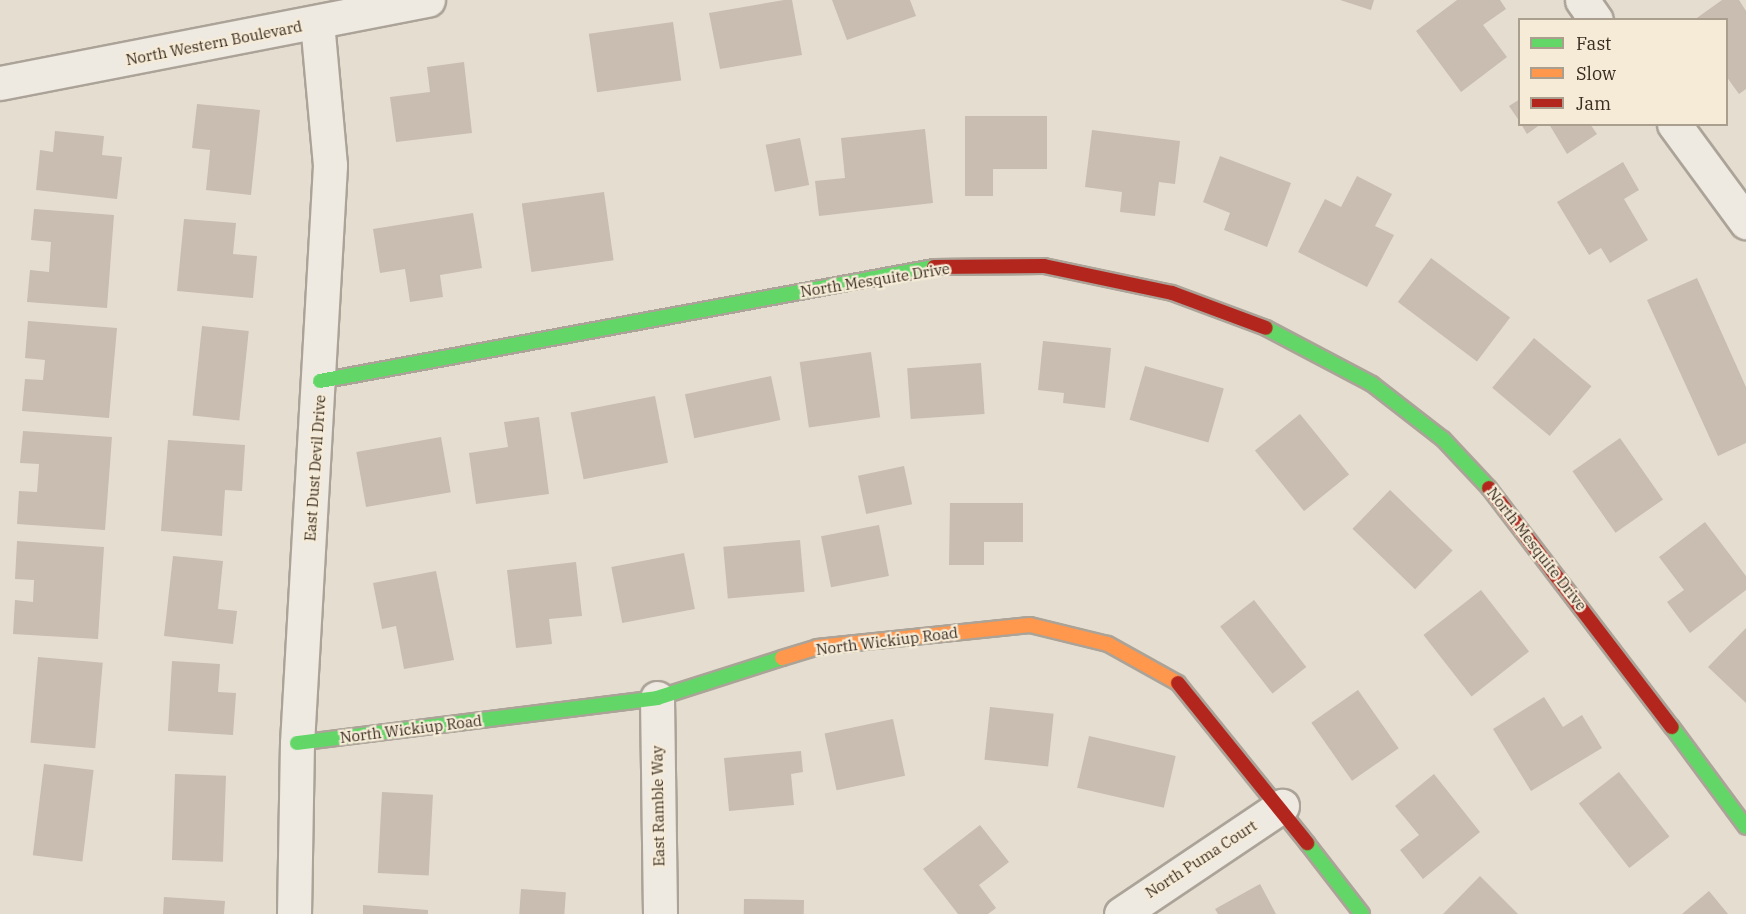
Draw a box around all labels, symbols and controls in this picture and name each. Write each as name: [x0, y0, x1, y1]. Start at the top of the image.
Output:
street label: North Western Boulevard: [124, 17, 304, 69]
legend: [1518, 18, 1728, 126]
text: Fast: [1576, 32, 1611, 55]
text: Slow: [1576, 62, 1616, 85]
text: Jam: [1576, 92, 1611, 115]
street label: North Mesquite Drive: [799, 259, 951, 301]
street label: East Dust Devil Drive: [301, 394, 329, 542]
street label: North Mesquite Drive: [1483, 484, 1591, 614]
street label: North Wickiup Road: [815, 623, 959, 659]
street label: North Wickiup Road: [339, 711, 483, 747]
street label: East Ramble Way: [648, 745, 668, 867]
street label: North Puma Court: [1142, 816, 1260, 902]

